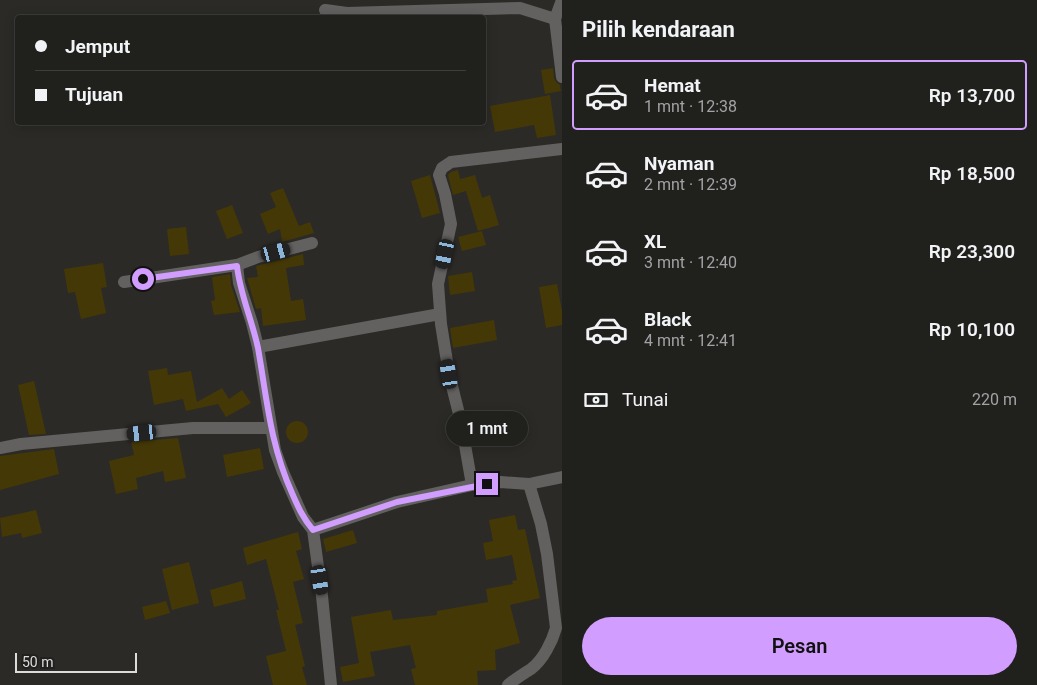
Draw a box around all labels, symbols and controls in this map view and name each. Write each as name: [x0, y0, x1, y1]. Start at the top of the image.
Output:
text: Pilih kendaraan: [582, 17, 735, 42]
text: Jemput: [65, 35, 130, 58]
icon: car: [584, 73, 629, 118]
text: Hemat: [644, 74, 701, 97]
text: Tujuan: [65, 83, 123, 106]
text: Rp 13,700: [929, 84, 1015, 107]
text: 1 mnt · 12:38: [644, 97, 737, 116]
icon: car: [584, 151, 629, 196]
text: Nyaman: [644, 152, 714, 175]
text: Rp 18,500: [929, 162, 1015, 185]
text: 2 mnt · 12:39: [644, 175, 737, 194]
icon: car: [584, 229, 629, 274]
text: XL: [644, 230, 666, 253]
car: [434, 238, 455, 270]
text: Rp 23,300: [929, 240, 1015, 263]
car: [259, 241, 292, 263]
text: 3 mnt · 12:40: [644, 253, 737, 272]
route start: [132, 268, 154, 290]
icon: car: [584, 307, 629, 352]
text: Black: [644, 308, 691, 331]
text: Rp 10,100: [929, 318, 1015, 341]
text: 4 mnt · 12:41: [644, 331, 737, 350]
car: [439, 358, 458, 390]
icon: cash: [582, 386, 610, 414]
text: Tunai: [622, 388, 668, 411]
text: 220 m: [972, 390, 1017, 409]
callout: 1 mnt: [446, 412, 528, 446]
text: 1 mnt: [466, 419, 508, 438]
car: [126, 424, 157, 442]
route end: [476, 473, 498, 495]
car: [310, 564, 329, 596]
button: Pesan: [582, 617, 1017, 675]
scale bar: [15, 650, 138, 673]
text: 50 m: [22, 654, 54, 670]

